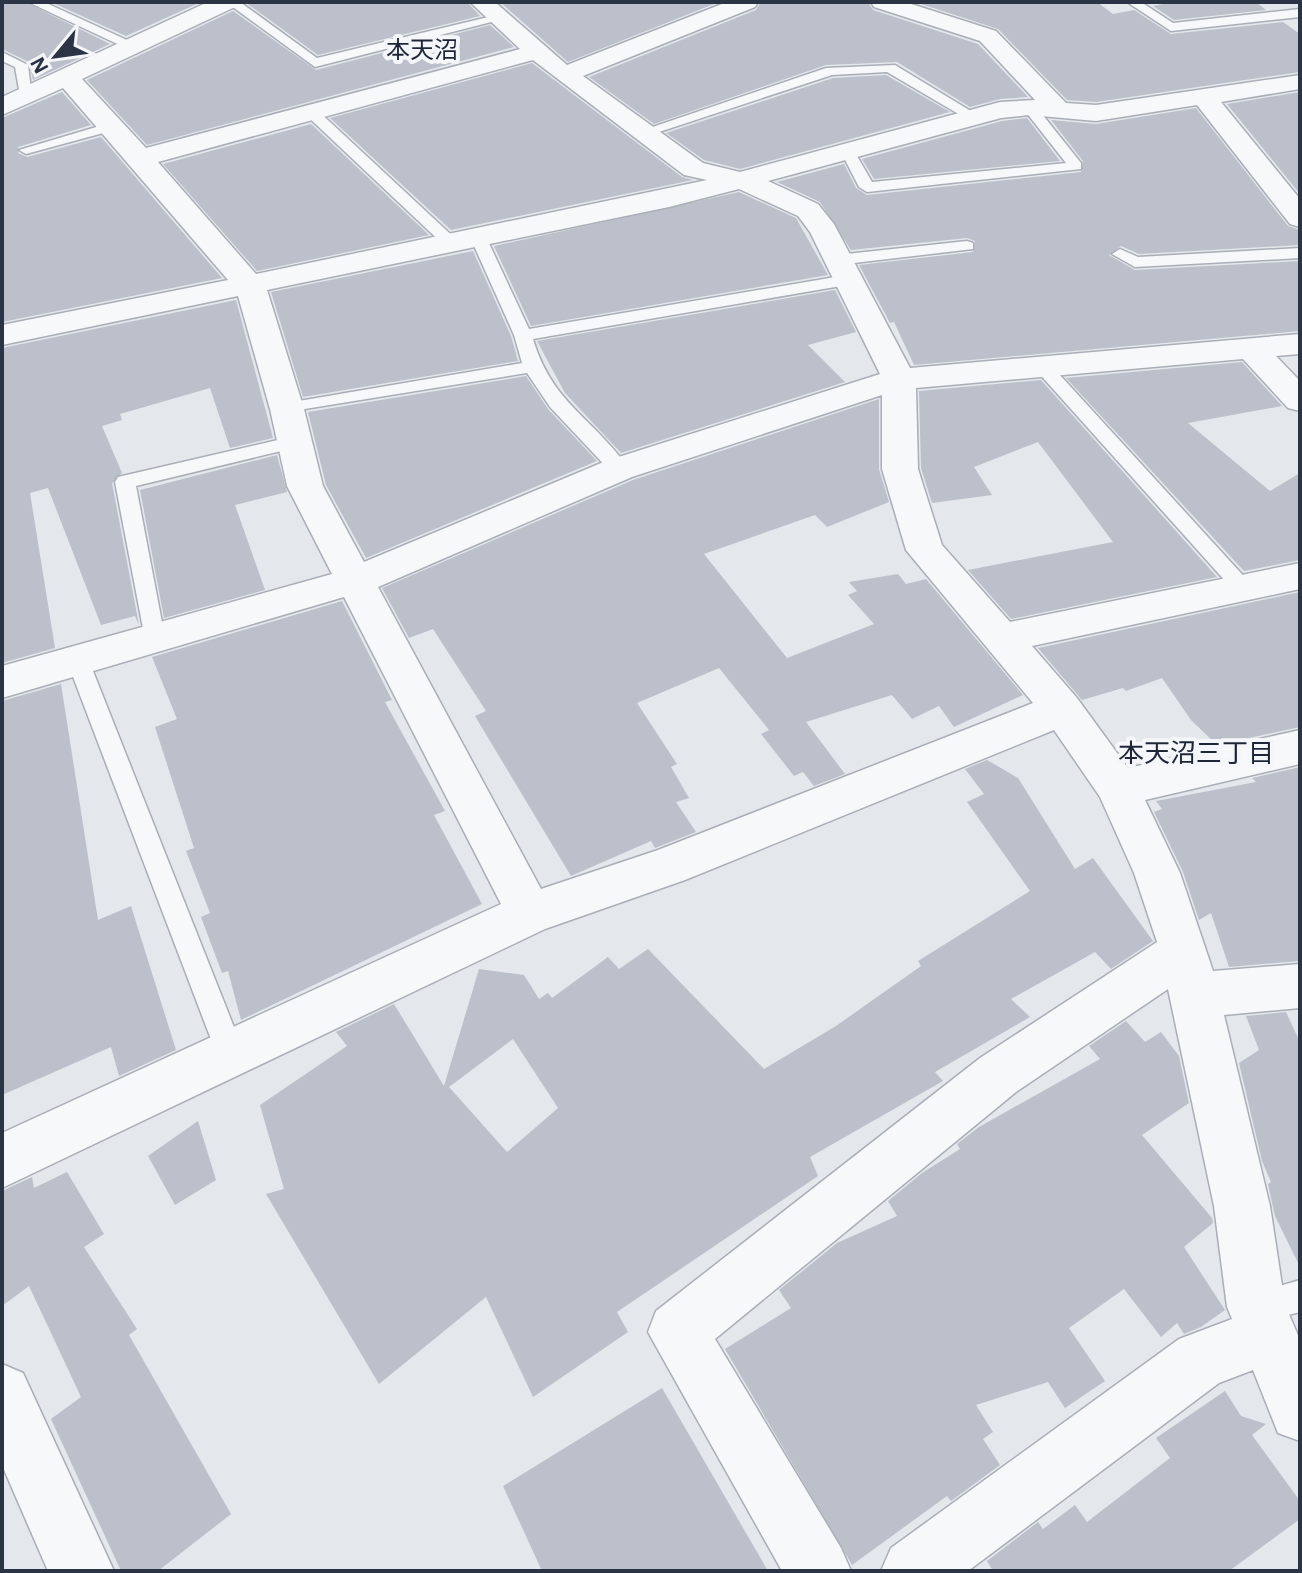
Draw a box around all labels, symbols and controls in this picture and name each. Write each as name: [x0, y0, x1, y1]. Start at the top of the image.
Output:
north arrow: [16, 16, 96, 96]
district label: 本天沼: [386, 37, 458, 63]
text: N: [26, 53, 53, 77]
district label: 本天沼三丁目: [1118, 740, 1274, 767]

